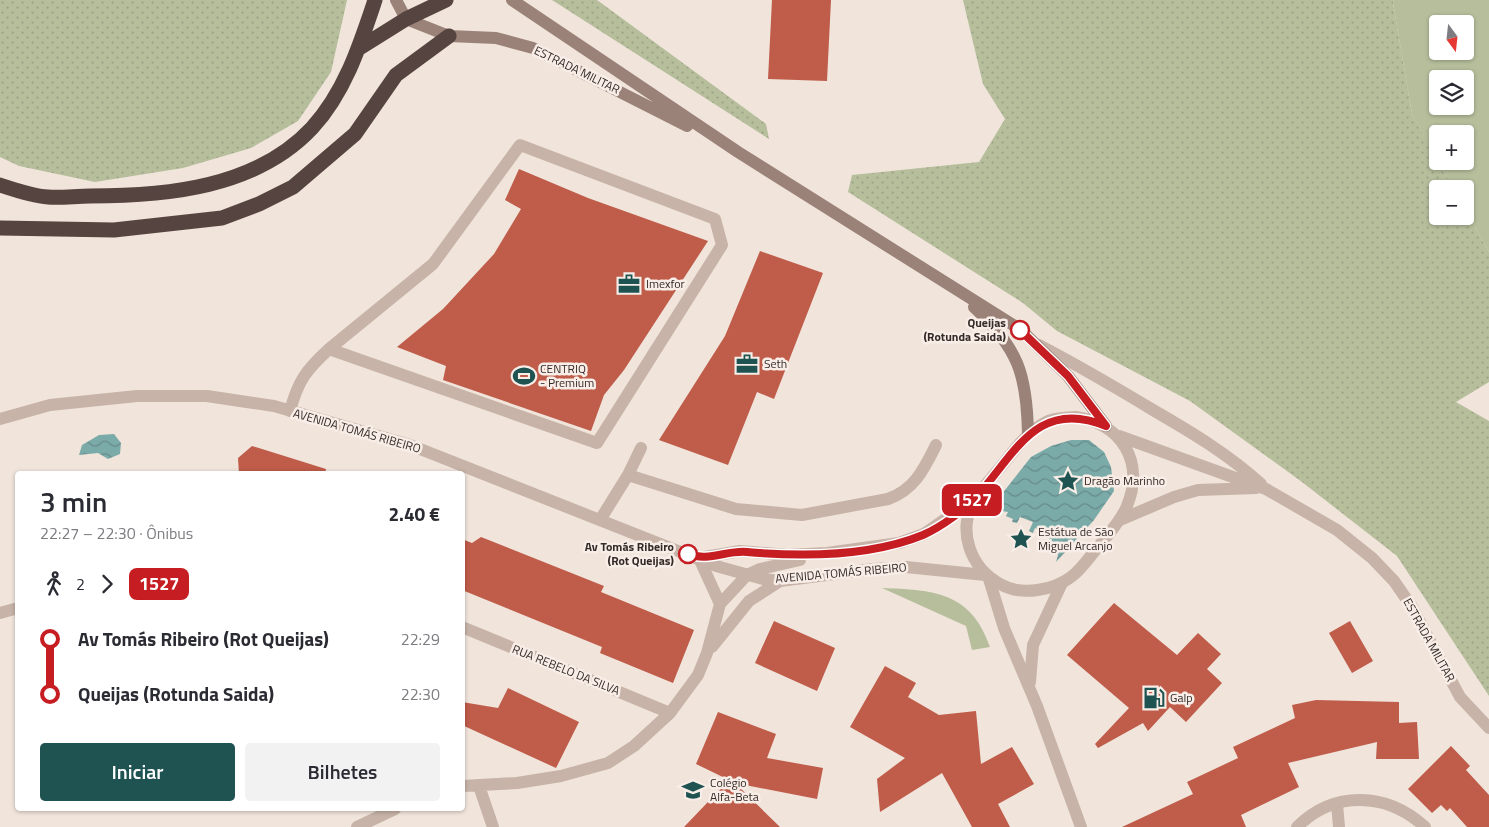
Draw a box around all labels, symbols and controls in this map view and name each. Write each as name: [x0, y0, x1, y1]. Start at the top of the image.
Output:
north arrow: [1429, 15, 1474, 60]
map controls: [1429, 15, 1474, 225]
street label: ESTRADA MILITAR: [531, 41, 623, 99]
button: layers: [1429, 70, 1474, 115]
button: +: [1429, 125, 1474, 170]
button: −: [1429, 180, 1474, 225]
office icon: Imexfor: [616, 271, 642, 297]
place label: Imexfor: [646, 274, 685, 293]
place label: Queijas (Rotunda Saida): [923, 313, 1006, 346]
marker: Queijas (Rotunda Saida): [1010, 320, 1030, 340]
office icon: Seth: [734, 351, 760, 377]
place label: Seth: [764, 354, 787, 373]
place label: CENTRIQ - Premium: [540, 359, 594, 392]
sports icon: CENTRIQ - Premium: [511, 363, 537, 389]
street label: AVENIDA TOMÁS RIBEIRO: [291, 403, 423, 458]
place icon: Dragão Marinho: [1055, 468, 1081, 494]
place label: Dragão Marinho: [1084, 471, 1165, 490]
text: 3 min: [40, 480, 107, 523]
line badge: 1527: [937, 484, 1007, 516]
text: 1527: [952, 486, 992, 513]
text: 2.40 €: [388, 499, 440, 528]
text: 22:27 – 22:30 · Ônibus: [40, 521, 193, 545]
place label: Estátua de São Miguel Arcanjo: [1038, 522, 1114, 555]
place icon: Estátua de São Miguel Arcanjo: [1008, 526, 1034, 552]
place label: Av Tomás Ribeiro (Rot Queijas): [585, 537, 674, 570]
marker: Av Tomás Ribeiro (Rot Queijas): [678, 544, 698, 564]
street label: AVENIDA TOMÁS RIBEIRO: [774, 557, 907, 588]
icon: walk: [40, 570, 68, 598]
icon: forward: [93, 570, 121, 598]
text: 1527: [139, 570, 179, 597]
text: 2: [76, 572, 85, 596]
street label: ESTRADA MILITAR: [1399, 594, 1460, 685]
text: Av Tomás Ribeiro (Rot Queijas): [78, 624, 329, 653]
text: 22:29: [401, 627, 440, 651]
street label: RUA REBELO DA SILVA: [509, 639, 623, 700]
text: Queijas (Rotunda Saida): [78, 679, 274, 708]
text: 22:30: [401, 682, 440, 706]
fuel station icon: Galp: [1141, 685, 1167, 711]
place label: Galp: [1170, 688, 1193, 707]
button: Iniciar: [40, 743, 235, 801]
button: Bilhetes: [245, 743, 440, 801]
place label: Colégio Alfa-Beta: [710, 773, 759, 806]
school or university icon: Colégio Alfa-Beta: [680, 777, 706, 803]

